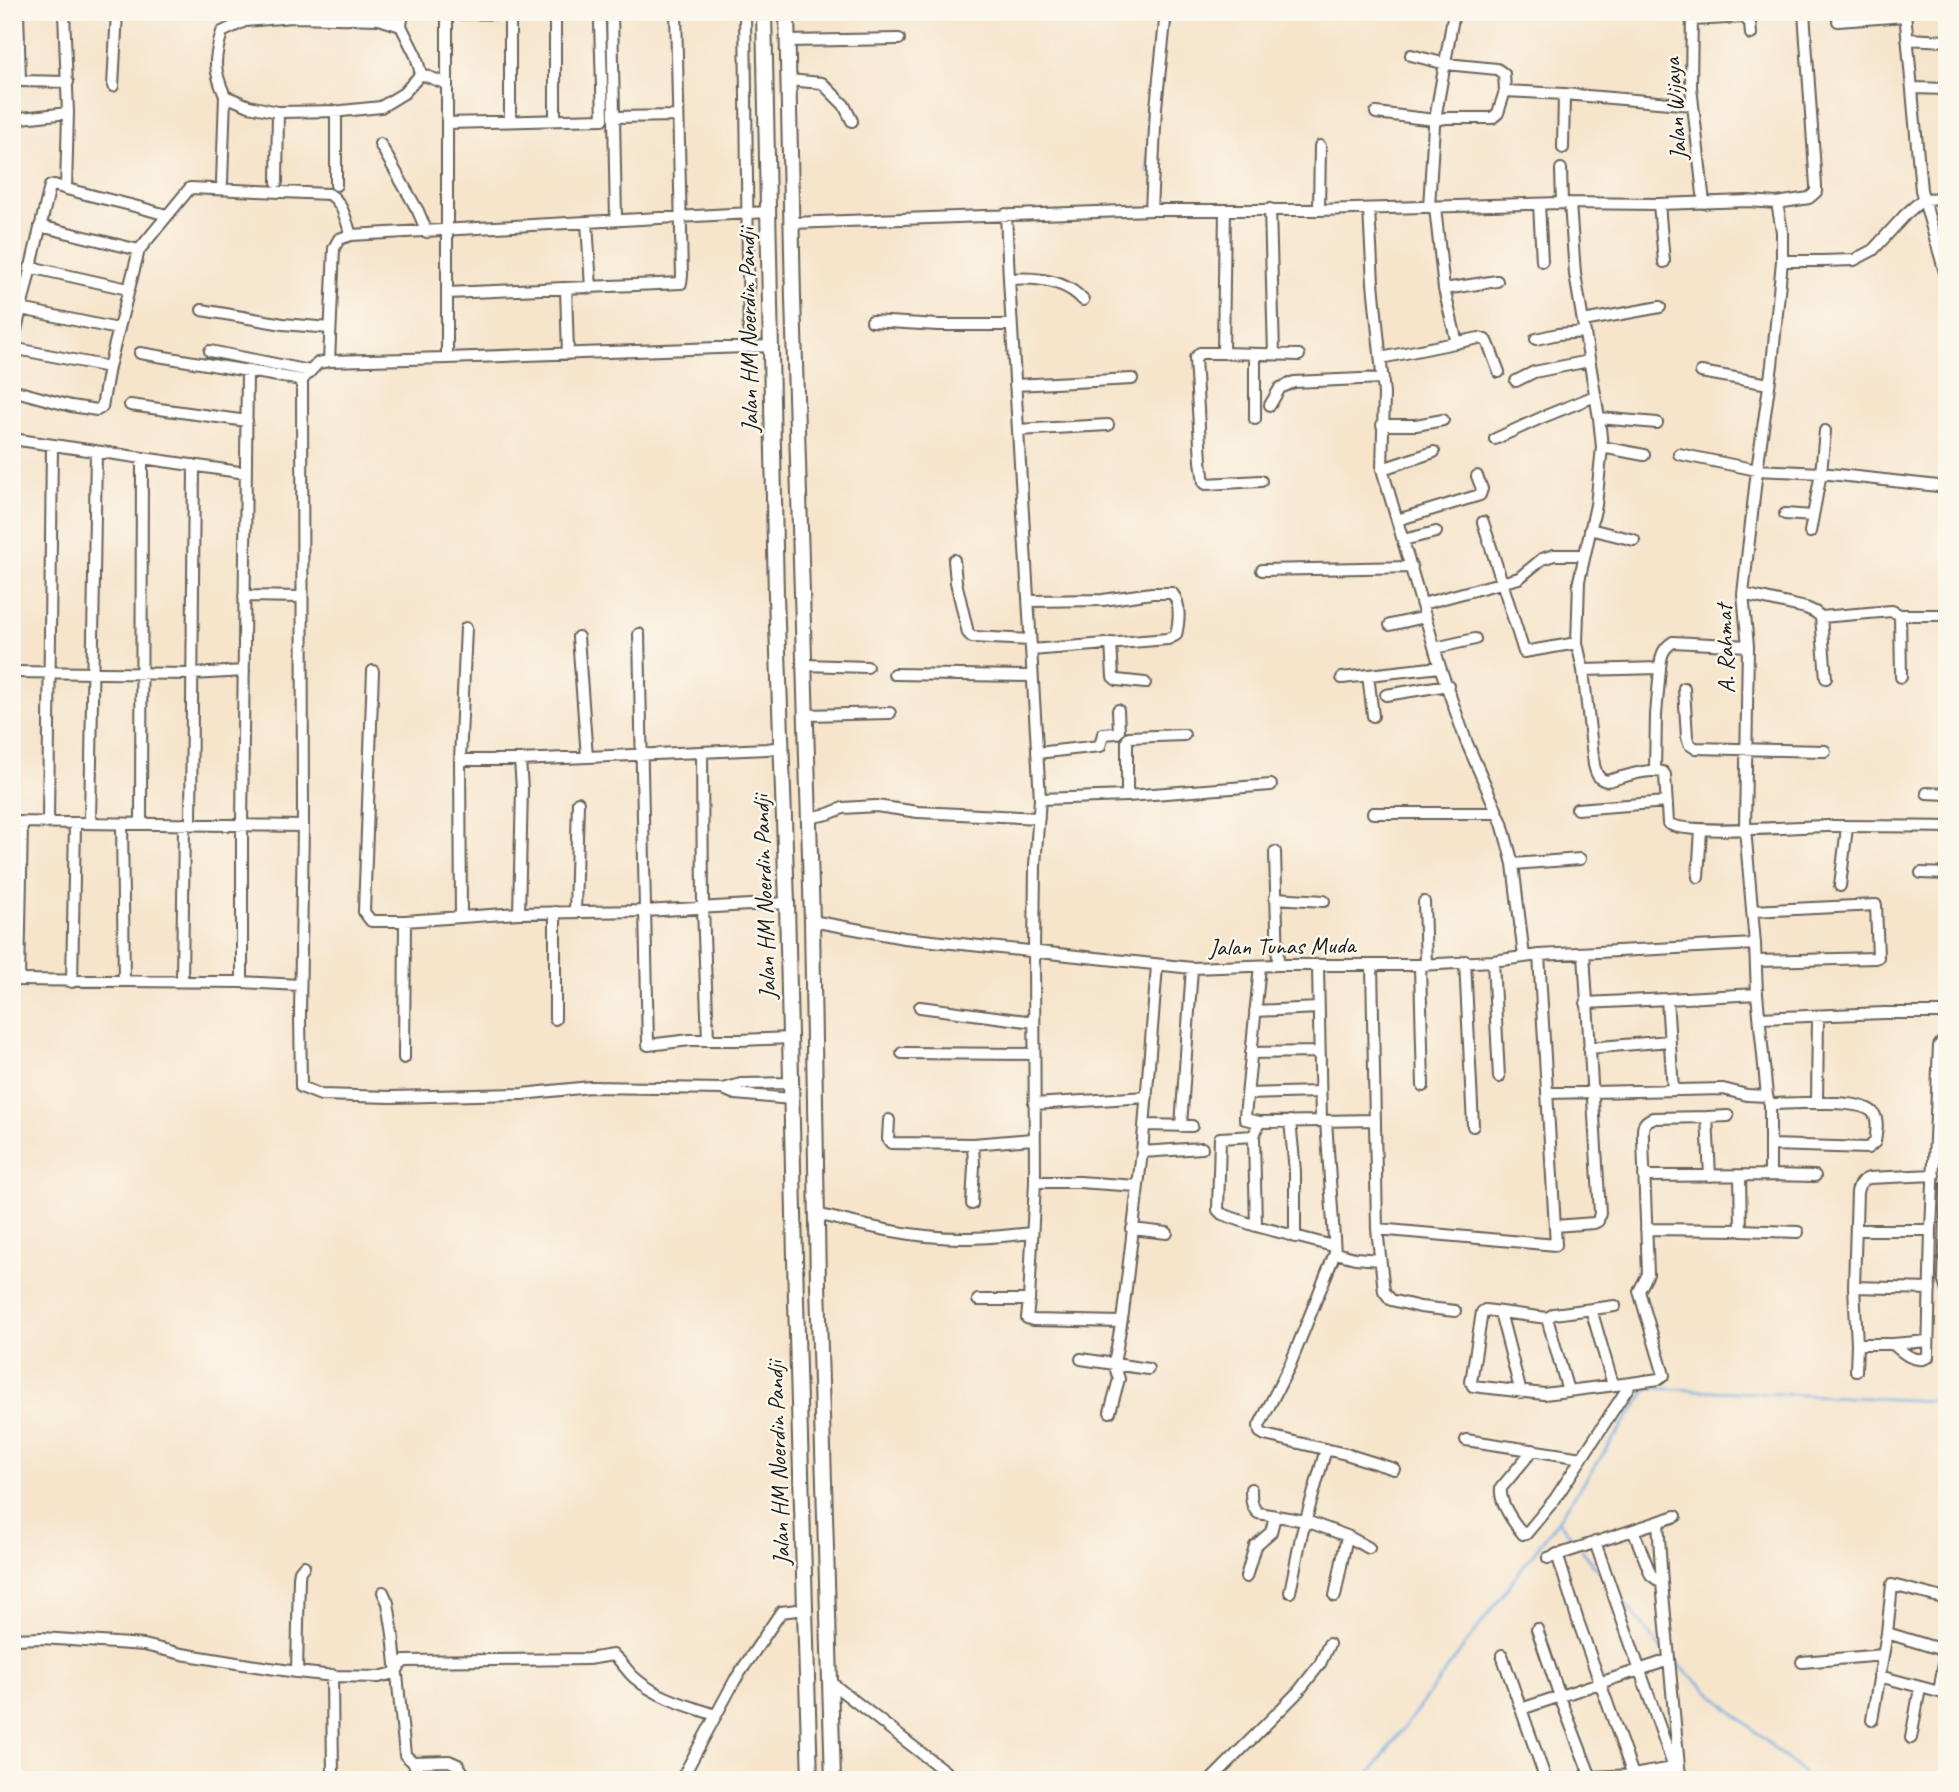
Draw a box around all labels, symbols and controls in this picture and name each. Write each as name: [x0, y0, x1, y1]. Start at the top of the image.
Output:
street label: Jalan Wijaya: [1656, 56, 1694, 162]
street label: Jalan HM Noerdin Pandji: [731, 225, 765, 434]
street label: A. Rahmat: [1708, 601, 1742, 694]
street label: Jalan HM Noerdin Pandji: [745, 792, 783, 1001]
street label: Jalan Tunas Muda: [1207, 930, 1358, 962]
street label: Jalan HM Noerdin Pandji: [759, 1358, 797, 1567]

